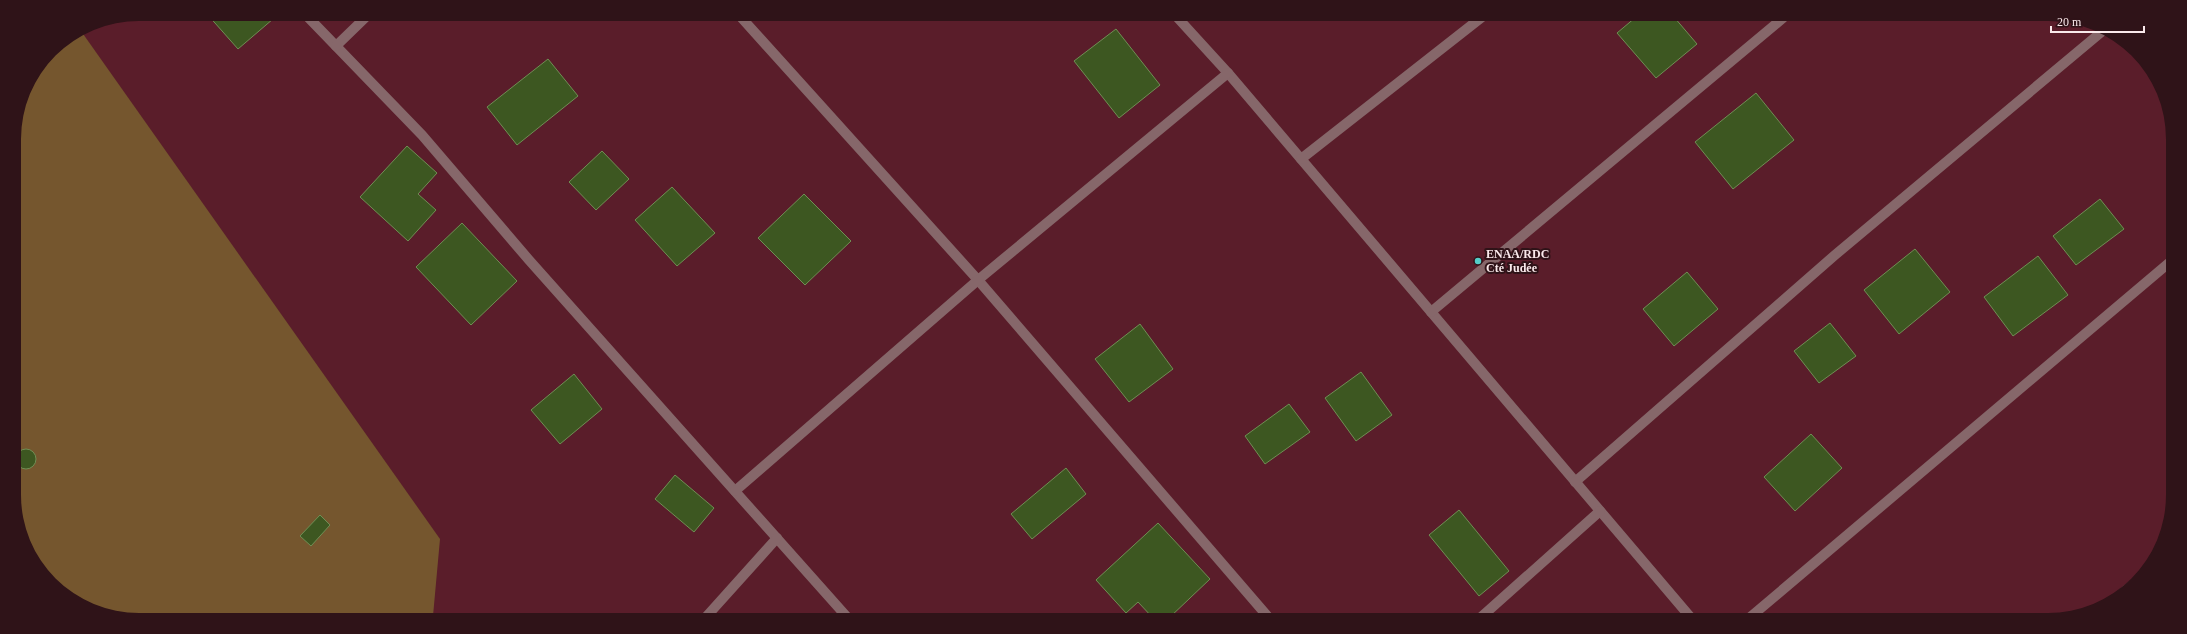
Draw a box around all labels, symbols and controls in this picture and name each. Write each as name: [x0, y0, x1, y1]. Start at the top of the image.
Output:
scale bar: [2051, 8, 2144, 34]
text: 20 m: [2057, 15, 2082, 29]
place label: ENAA/RDC Cté Judée: [1486, 247, 1549, 275]
marker: ENAA/RDC Cté Judée: [1473, 256, 1483, 266]

